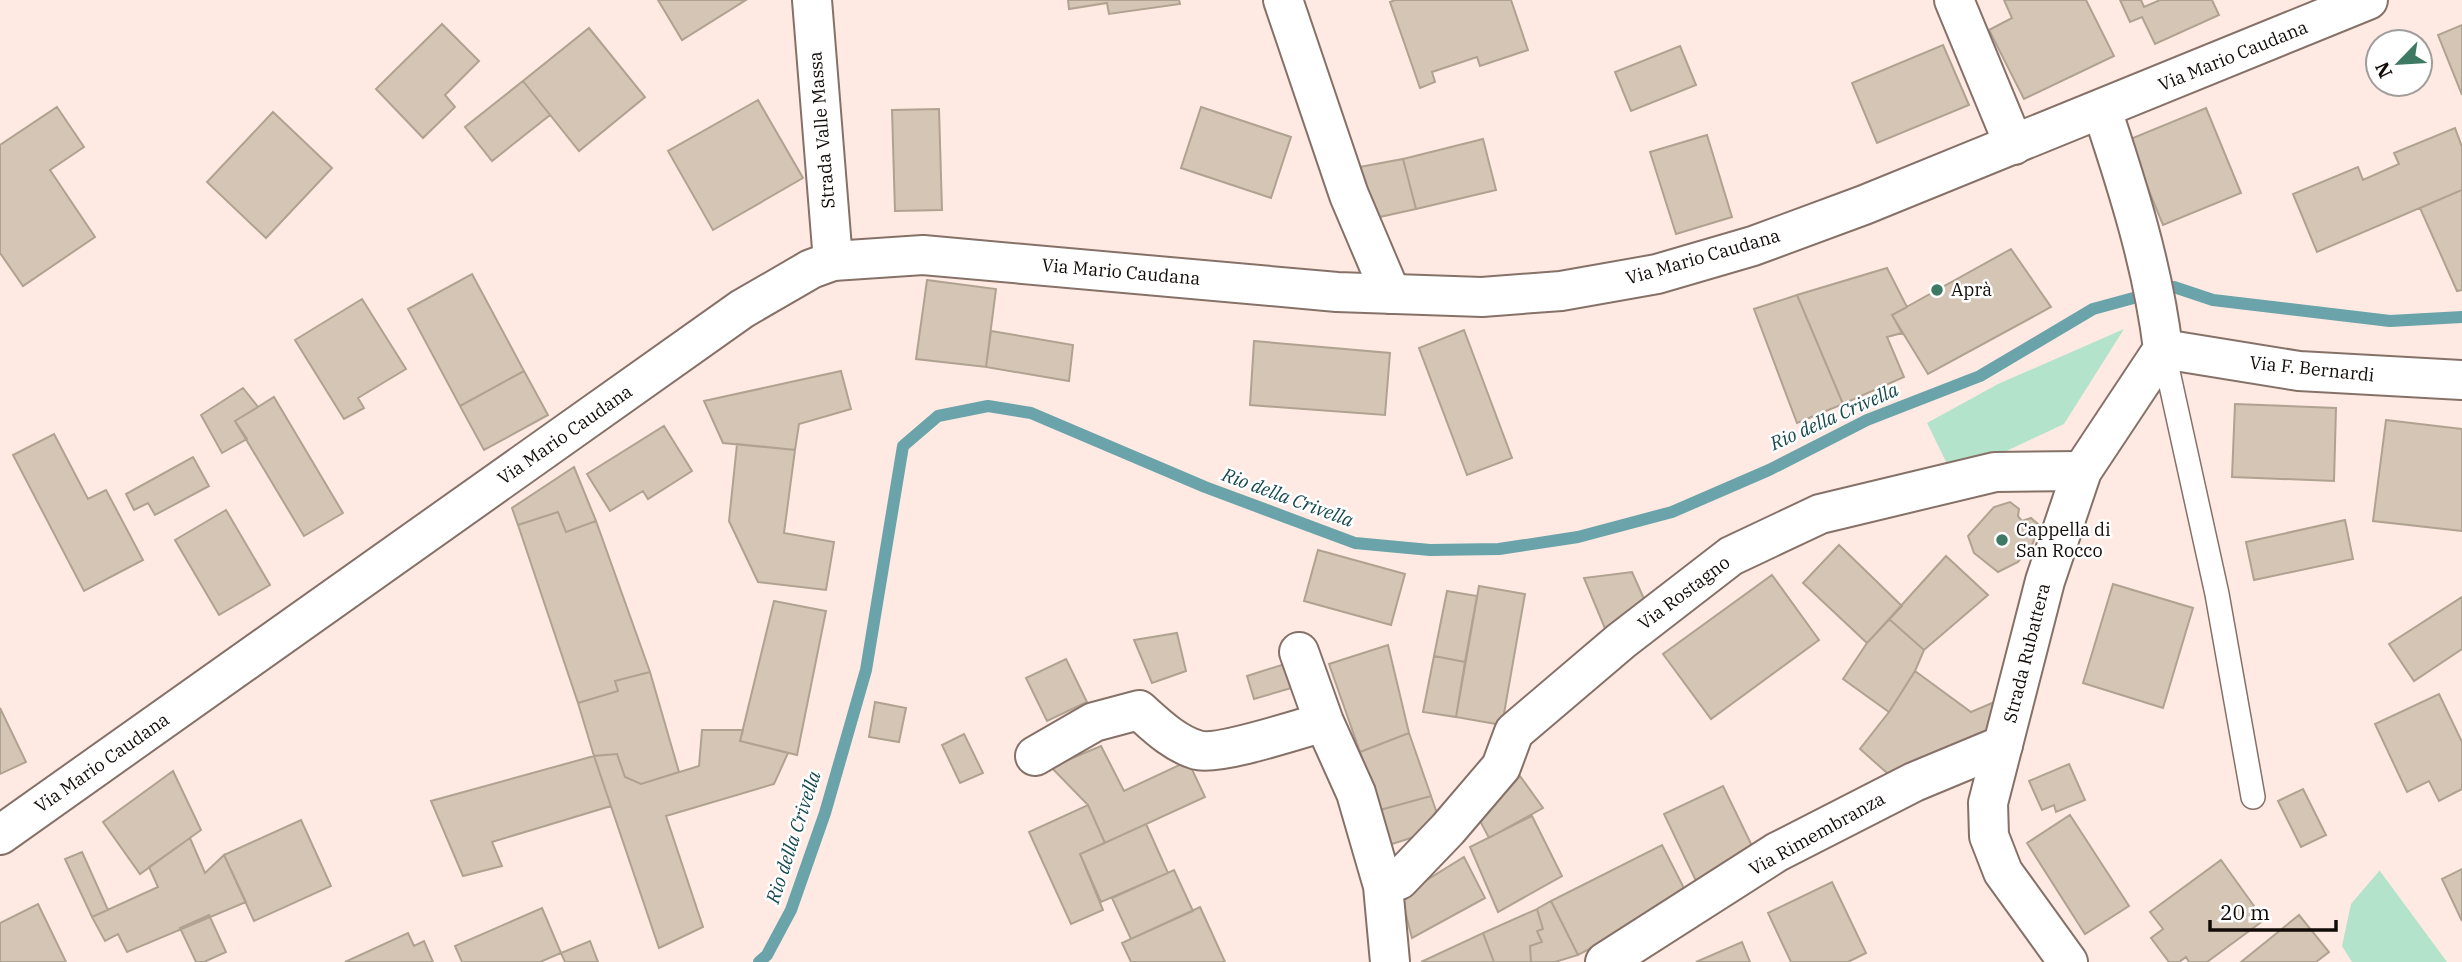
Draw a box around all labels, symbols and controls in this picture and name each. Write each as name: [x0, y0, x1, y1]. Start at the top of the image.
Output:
street label: Via Mario Caudana: [2155, 15, 2311, 96]
north arrow: [2364, 28, 2434, 98]
street label: Strada Valle Massa: [803, 50, 840, 210]
text: N: [2370, 58, 2398, 82]
street label: Via Mario Caudana: [1623, 223, 1783, 290]
street label: Via Mario Caudana: [1041, 253, 1202, 290]
place label: Aprà: [1951, 278, 1992, 301]
marker: Aprà: [1929, 282, 1945, 298]
street label: Via F. Bernardi: [2249, 351, 2376, 387]
water label: Rio della Crivella: [1765, 377, 1902, 455]
street label: Via Mario Caudana: [493, 379, 637, 490]
water label: Rio della Crivella: [1218, 462, 1358, 532]
place label: Cappella di San Rocco: [2016, 518, 2111, 562]
marker: Cappella di San Rocco: [1994, 532, 2010, 548]
street label: Via Rostagno: [1633, 550, 1734, 635]
street label: Strada Rubattera: [1998, 580, 2055, 725]
street label: Via Mario Caudana: [30, 707, 174, 818]
water label: Rio della Crivella: [760, 767, 826, 907]
street label: Via Rimembranza: [1745, 787, 1889, 880]
scale bar: [2210, 888, 2336, 932]
text: 20 m: [2220, 898, 2270, 926]

